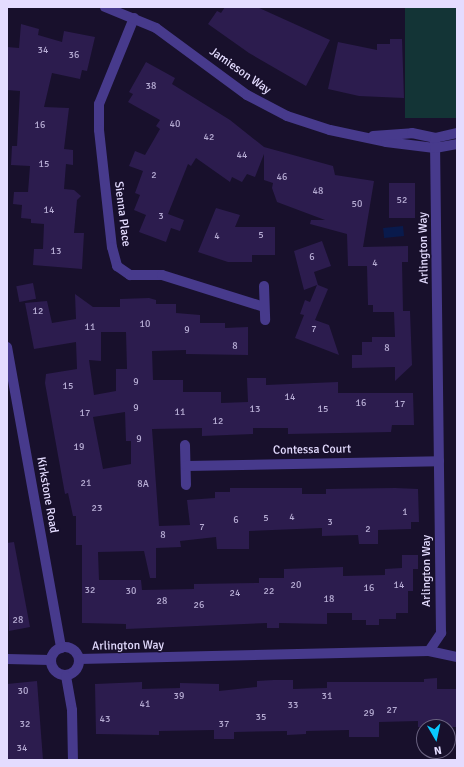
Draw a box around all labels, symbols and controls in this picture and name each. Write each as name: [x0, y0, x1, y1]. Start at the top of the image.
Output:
street label: Jamieson Way: [206, 44, 274, 98]
house number: 34: [38, 45, 48, 57]
house number: 36: [69, 50, 79, 62]
house number: 38: [146, 81, 156, 93]
house number: 40: [170, 119, 180, 131]
house number: 16: [35, 120, 45, 132]
house number: 42: [204, 132, 214, 144]
house number: 44: [237, 150, 247, 162]
house number: 15: [39, 159, 49, 171]
house number: 2: [151, 170, 157, 182]
house number: 46: [277, 172, 287, 184]
street label: Sienna Place: [111, 181, 133, 247]
house number: 48: [313, 186, 323, 198]
house number: 52: [397, 195, 407, 207]
house number: 50: [352, 199, 362, 211]
house number: 14: [44, 205, 54, 217]
house number: 3: [158, 211, 164, 223]
street label: Arlington Way: [416, 212, 432, 284]
house number: 5: [258, 230, 264, 242]
house number: 4: [214, 231, 220, 243]
house number: 13: [51, 246, 61, 258]
house number: 6: [309, 252, 315, 264]
house number: 4: [372, 258, 378, 270]
house number: 12: [33, 306, 43, 318]
house number: 10: [140, 319, 150, 331]
house number: 11: [85, 322, 95, 334]
house number: 7: [311, 324, 317, 336]
house number: 9: [184, 325, 190, 337]
house number: 8: [232, 341, 238, 353]
house number: 8: [384, 343, 390, 355]
house number: 9: [133, 377, 139, 389]
house number: 15: [63, 381, 73, 393]
house number: 14: [285, 392, 295, 404]
house number: 16: [356, 398, 366, 410]
house number: 17: [395, 399, 405, 411]
house number: 9: [133, 403, 139, 415]
house number: 13: [250, 404, 260, 416]
house number: 15: [318, 404, 328, 416]
house number: 11: [175, 407, 185, 419]
house number: 17: [80, 408, 90, 420]
house number: 12: [213, 416, 223, 428]
house number: 9: [136, 434, 142, 446]
house number: 19: [74, 442, 84, 454]
street label: Contessa Court: [273, 442, 351, 458]
street label: Kirkstone Road: [33, 456, 61, 534]
house number: 21: [81, 478, 91, 490]
house number: 8A: [137, 479, 149, 491]
house number: 23: [92, 503, 102, 515]
house number: 1: [402, 507, 408, 519]
house number: 4: [289, 512, 295, 524]
house number: 5: [263, 513, 269, 525]
house number: 6: [233, 515, 239, 527]
house number: 3: [327, 517, 333, 529]
house number: 7: [199, 522, 205, 534]
house number: 2: [365, 524, 371, 536]
house number: 8: [160, 530, 166, 542]
street label: Arlington Way: [420, 535, 434, 607]
house number: 20: [291, 580, 301, 592]
house number: 14: [394, 580, 404, 592]
house number: 16: [364, 583, 374, 595]
house number: 32: [85, 585, 95, 597]
house number: 30: [126, 586, 136, 598]
house number: 22: [264, 586, 274, 598]
house number: 24: [230, 588, 240, 600]
house number: 18: [324, 594, 334, 606]
house number: 28: [157, 596, 167, 608]
house number: 26: [194, 600, 204, 612]
house number: 28: [13, 615, 23, 627]
street label: Arlington Way: [92, 638, 164, 654]
house number: 30: [18, 686, 28, 698]
house number: 39: [174, 691, 184, 703]
house number: 31: [322, 691, 332, 703]
house number: 41: [140, 699, 150, 711]
house number: 33: [288, 700, 298, 712]
house number: 27: [387, 705, 397, 717]
house number: 29: [364, 708, 374, 720]
house number: 35: [256, 712, 266, 724]
house number: 43: [100, 714, 110, 726]
house number: 32: [20, 719, 30, 731]
house number: 37: [219, 719, 229, 731]
north arrow: [416, 719, 456, 759]
house number: 34: [17, 743, 27, 755]
text: N: [433, 743, 443, 757]

